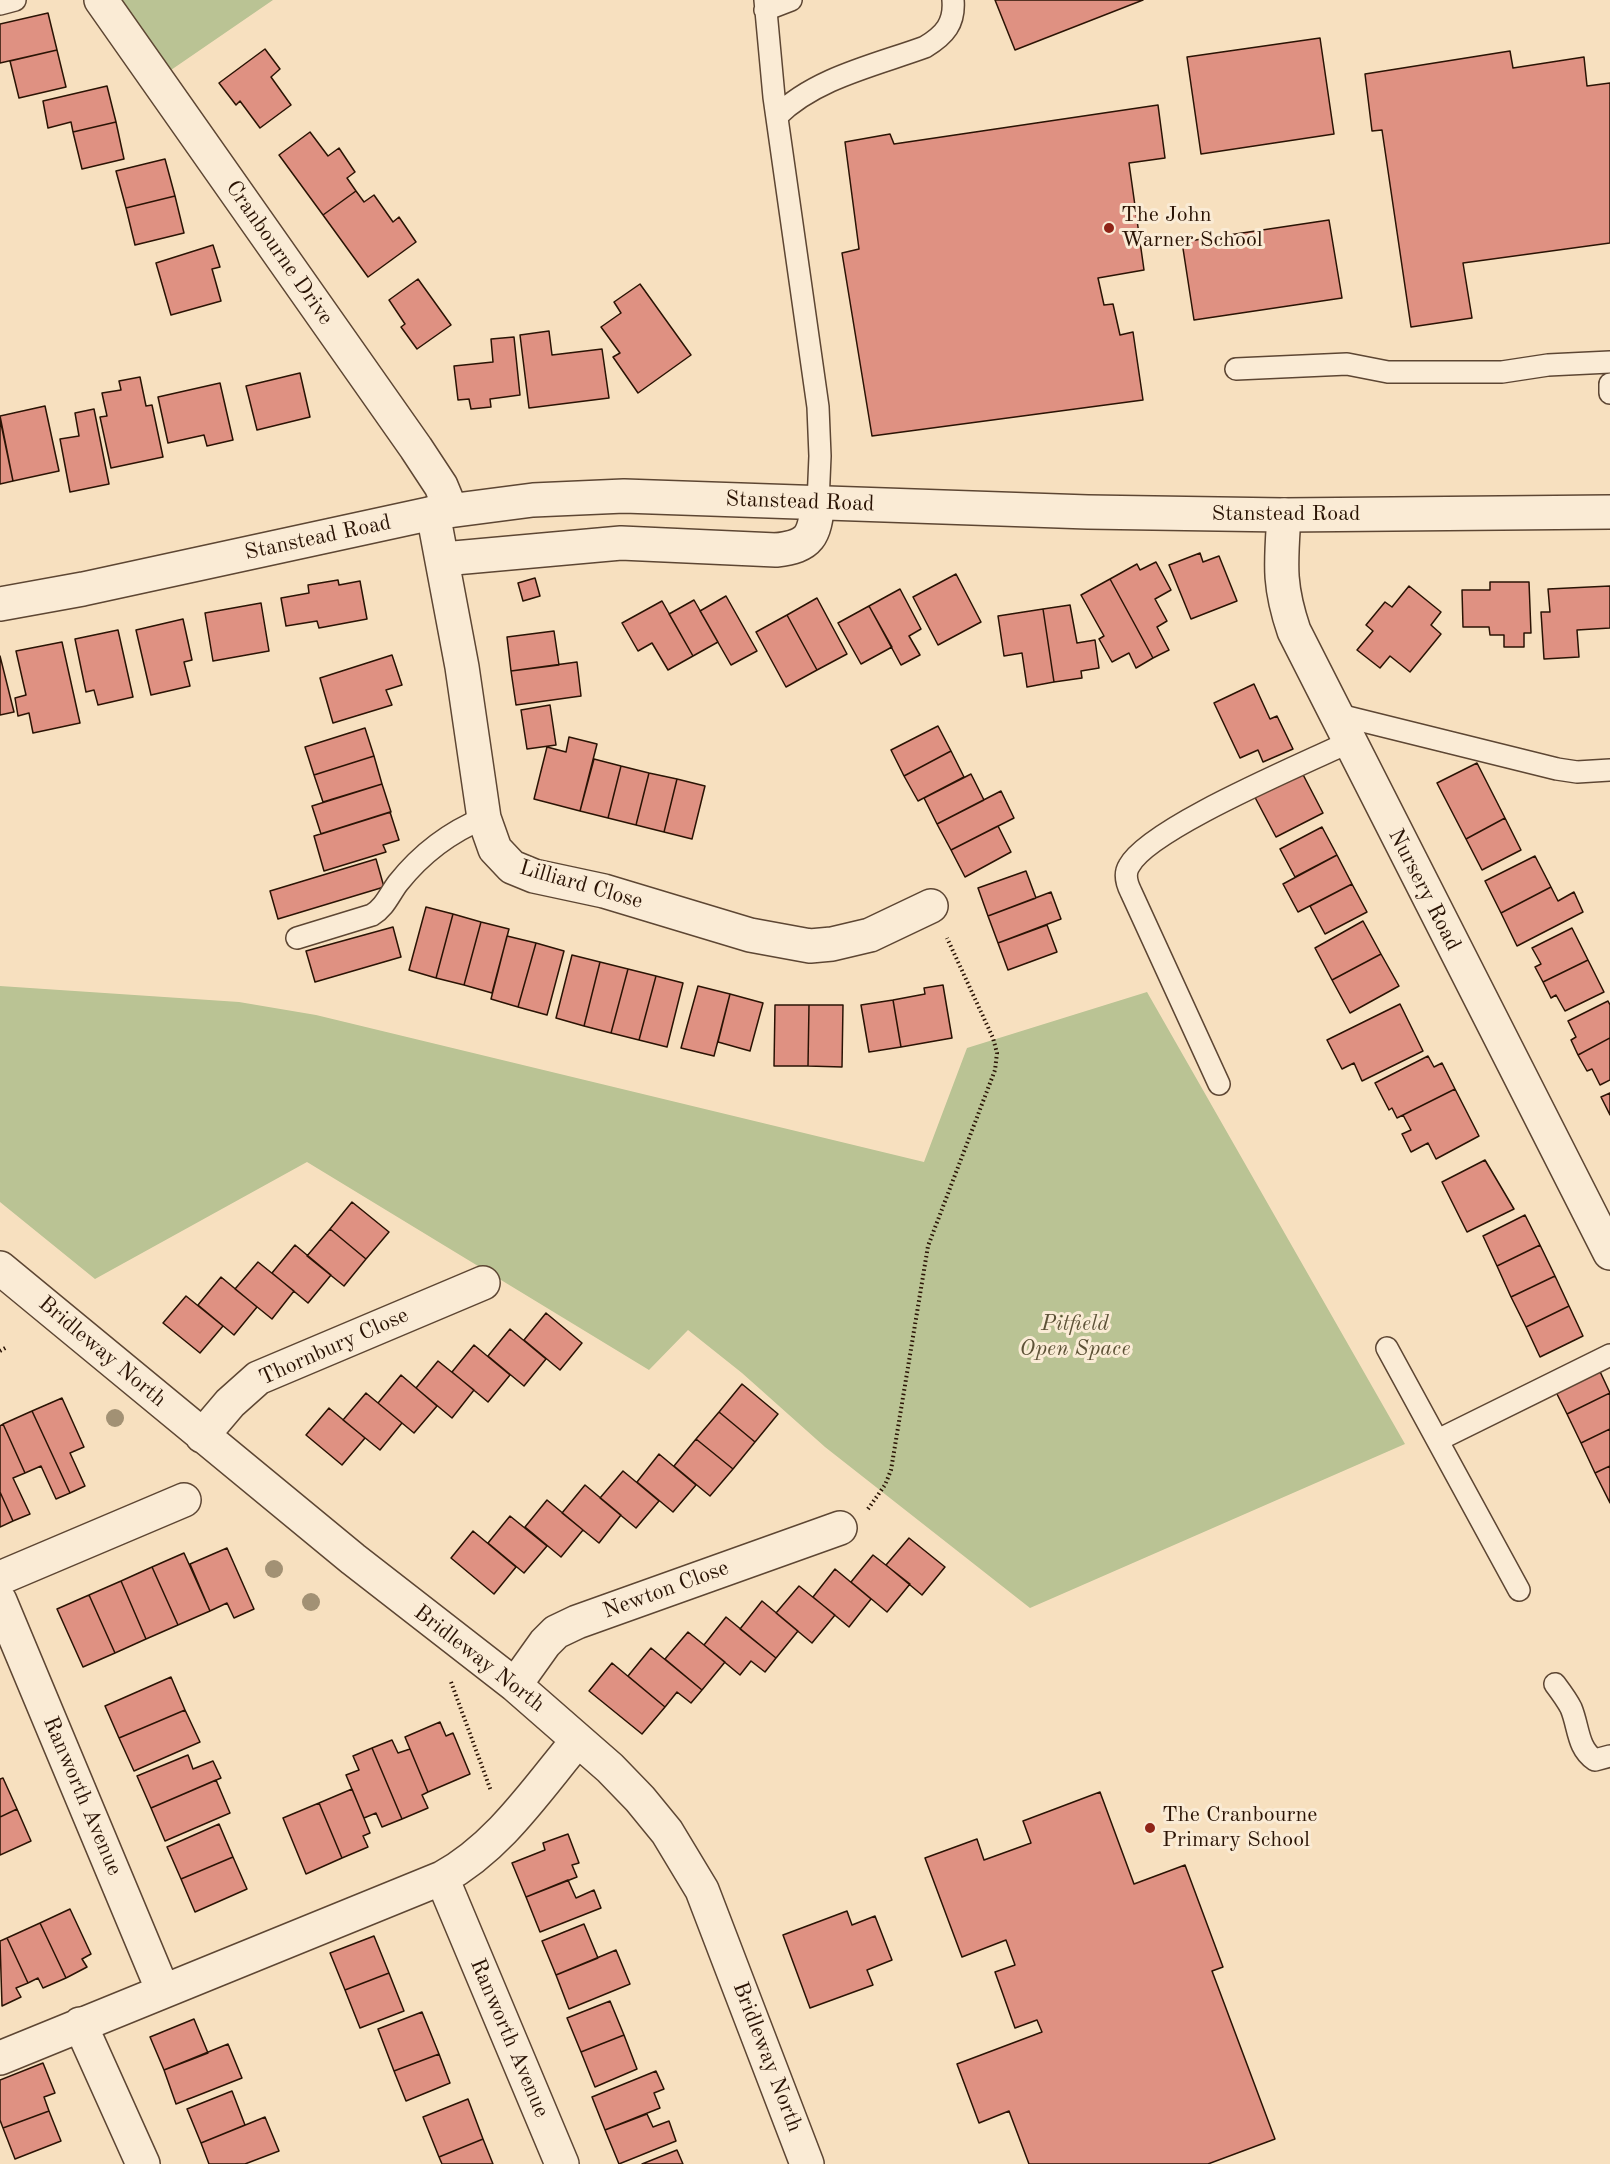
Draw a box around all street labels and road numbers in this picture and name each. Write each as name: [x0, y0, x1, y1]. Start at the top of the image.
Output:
street label: Cranbourne Drive: [219, 176, 339, 330]
street label: Stanstead Road: [725, 486, 875, 518]
street label: Stanstead Road: [1212, 501, 1360, 527]
street label: Stanstead Road: [242, 510, 394, 566]
street label: Nursery Road: [1382, 825, 1466, 955]
street label: Lilliard Close: [516, 855, 646, 915]
street label: Bridleway North: [33, 1291, 171, 1413]
street label: Thornbury Close: [255, 1302, 413, 1392]
street label: Newton Close: [599, 1555, 733, 1625]
street label: Bridleway North: [408, 1600, 550, 1718]
street label: Ranworth Avenue: [37, 1713, 127, 1879]
street label: Ranworth Avenue: [464, 1955, 554, 2121]
street label: Bridleway North: [726, 1978, 808, 2136]

